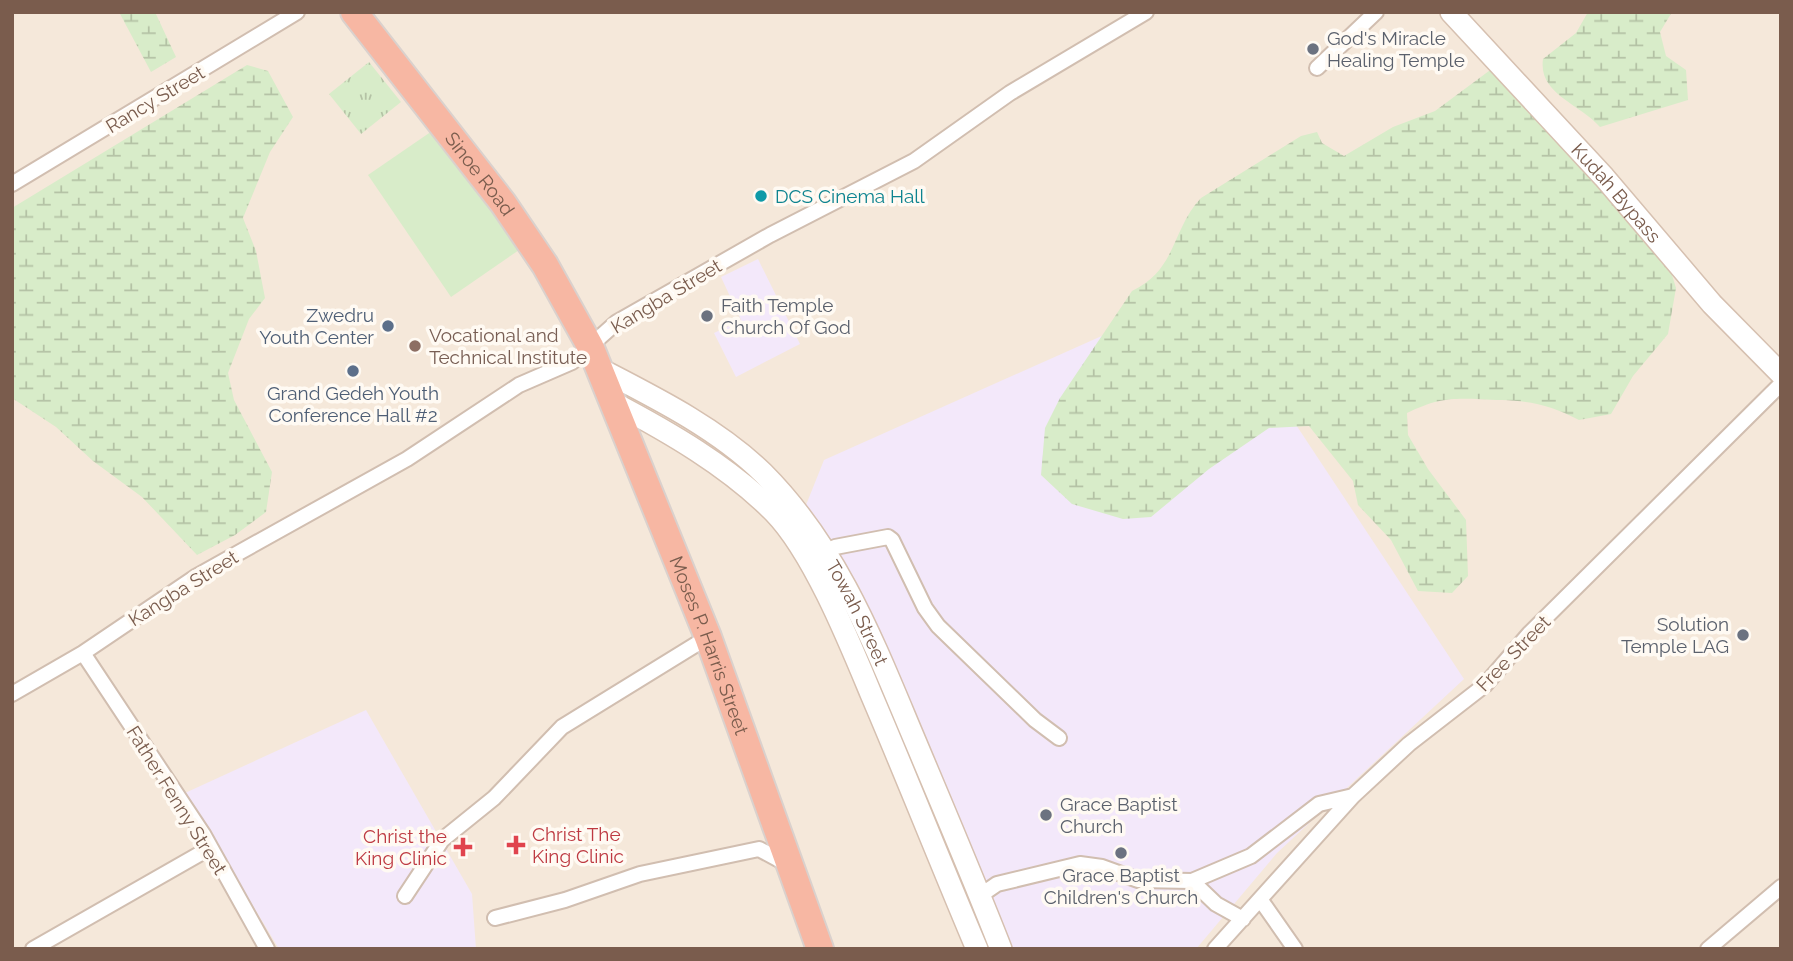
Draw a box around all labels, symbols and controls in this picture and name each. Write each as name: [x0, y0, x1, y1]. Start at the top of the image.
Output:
place label: God's Miracle Healing Temple: [1327, 27, 1465, 71]
marker: God's Miracle Healing Temple: [1305, 41, 1321, 57]
street label: Rancy Street: [102, 61, 209, 137]
street label: Sinoe Road: [441, 128, 519, 220]
street label: Kudah Bypass: [1567, 138, 1666, 247]
place label: DCS Cinema Hall: [775, 185, 926, 207]
marker: DCS Cinema Hall: [753, 188, 769, 204]
street label: Kangba Street: [607, 254, 726, 338]
place label: Faith Temple Church Of God: [721, 294, 851, 338]
place label: Zwedru Youth Center: [259, 304, 374, 348]
marker: Faith Temple Church Of God: [699, 308, 715, 324]
marker: Zwedru Youth Center: [380, 318, 396, 334]
place label: Vocational and Technical Institute: [429, 324, 587, 368]
marker: Vocational and Technical Institute: [407, 338, 423, 354]
marker: Grand Gedeh Youth Conference Hall #2: [345, 363, 361, 379]
place label: Grand Gedeh Youth Conference Hall #2: [267, 382, 439, 426]
street label: Kangba Street: [124, 545, 242, 630]
street label: Moses P. Harris Street: [665, 553, 753, 738]
street label: Towah Street: [822, 556, 893, 669]
street label: Free Street: [1472, 610, 1555, 695]
place label: Solution Temple LAG: [1621, 613, 1729, 657]
marker: Solution Temple LAG: [1735, 627, 1751, 643]
street label: Father Fenny Street: [122, 722, 232, 879]
place label: Grace Baptist Church: [1060, 793, 1178, 837]
marker: Grace Baptist Church: [1038, 807, 1054, 823]
place label: Christ The King Clinic: [532, 823, 624, 867]
place label: Christ the King Clinic: [355, 825, 447, 869]
marker: Christ The King Clinic: [506, 835, 526, 855]
marker: Christ the King Clinic: [453, 837, 473, 857]
marker: Grace Baptist Children's Church: [1113, 845, 1129, 861]
place label: Grace Baptist Children's Church: [1044, 864, 1198, 908]

